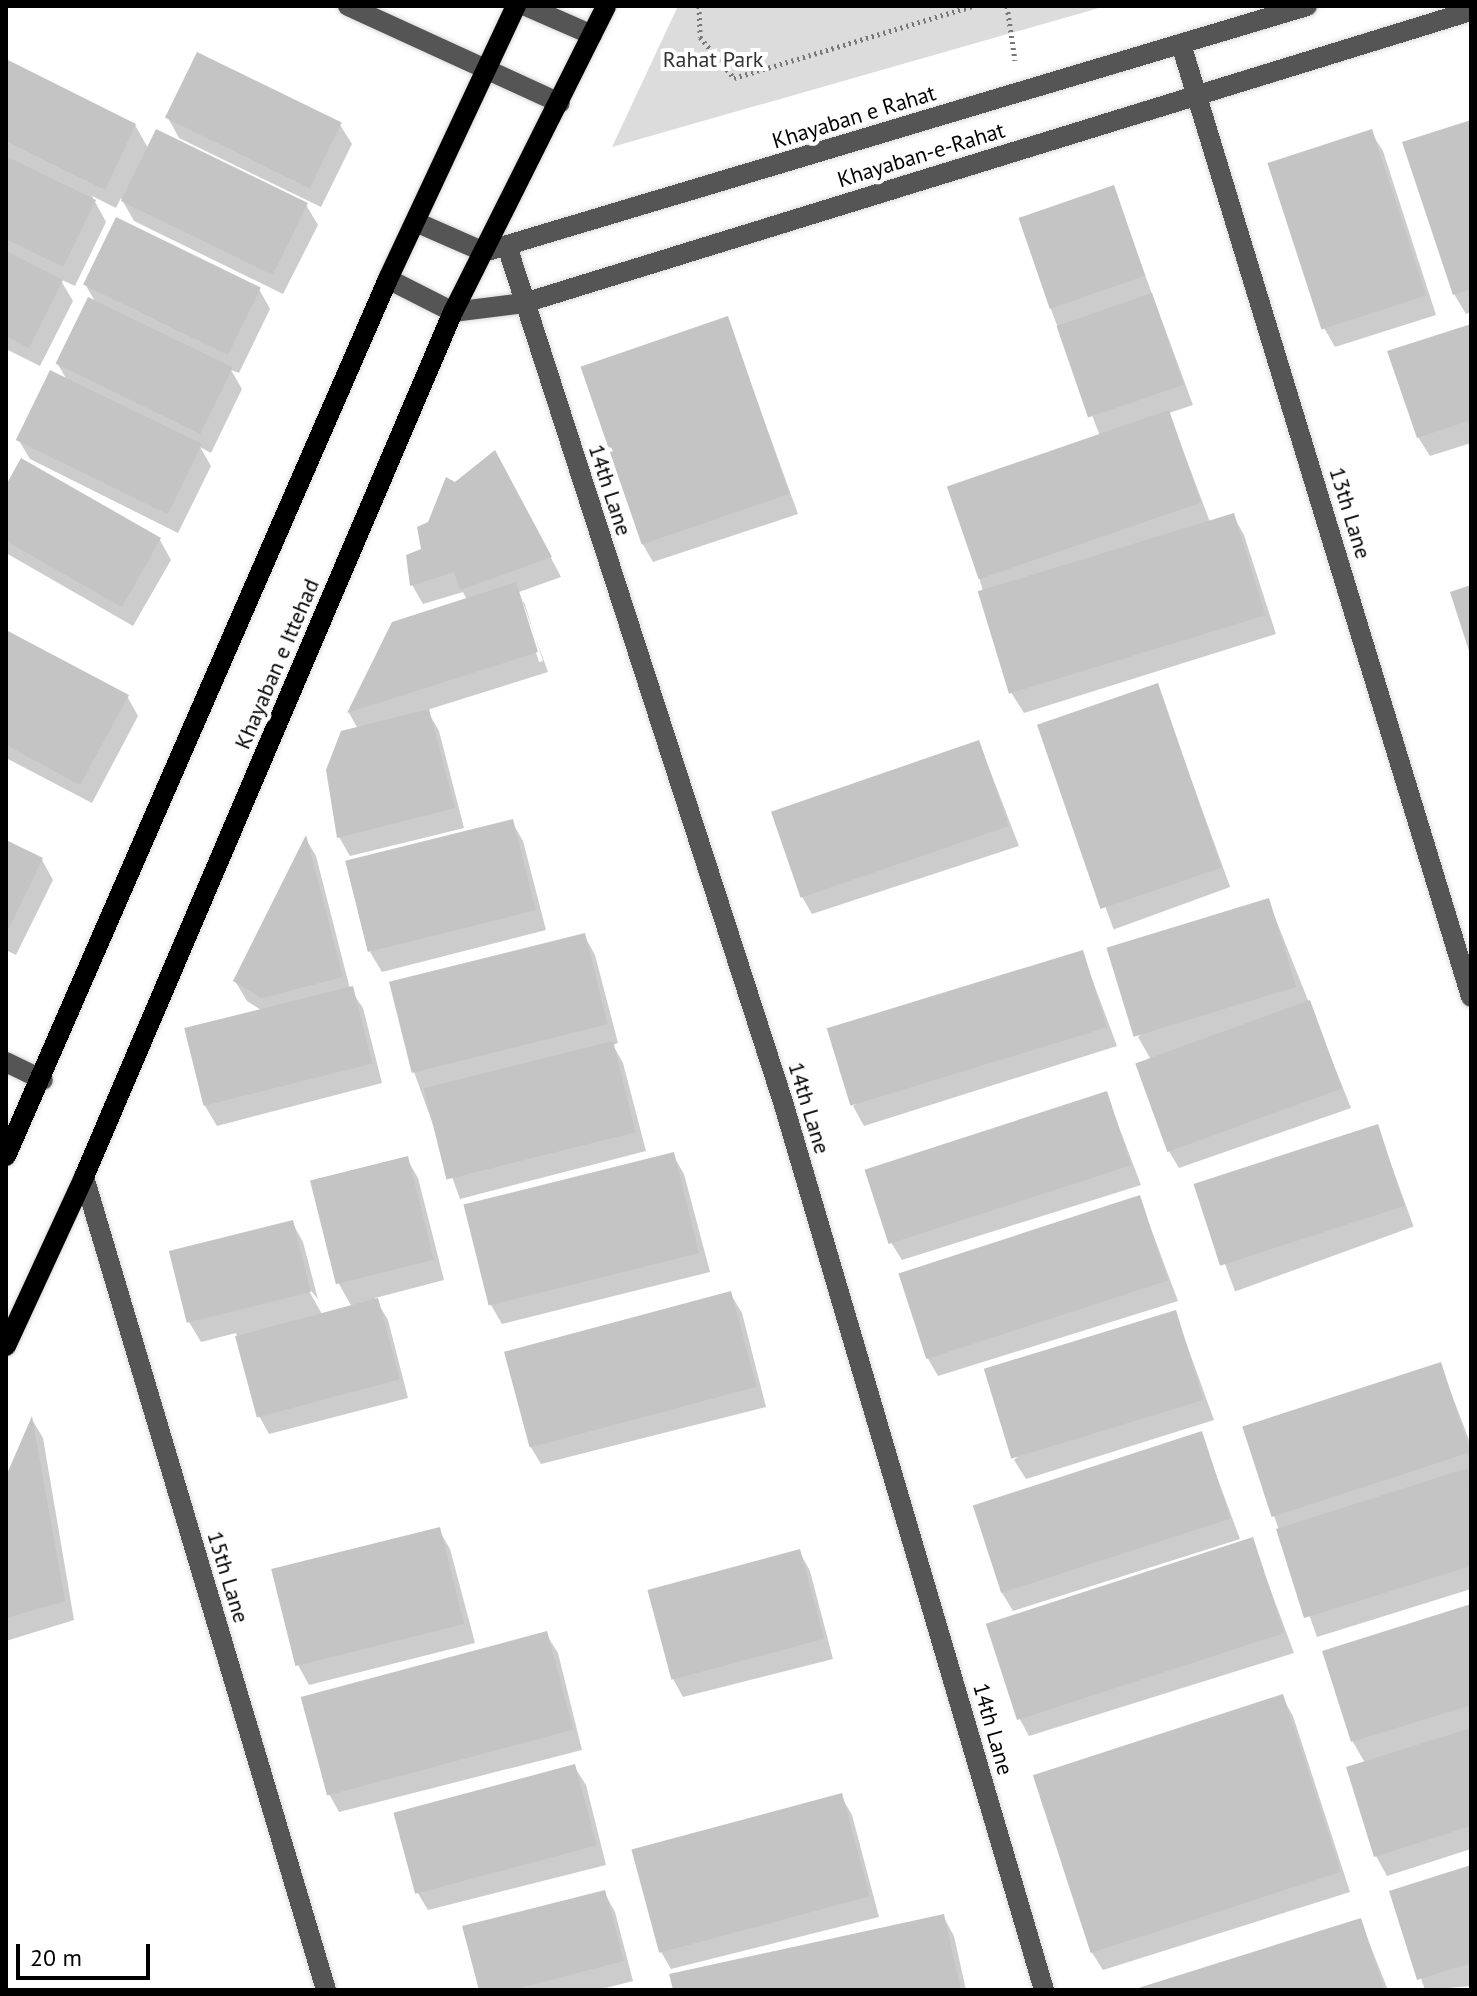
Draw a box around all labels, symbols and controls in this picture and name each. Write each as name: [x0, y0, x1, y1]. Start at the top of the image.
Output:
park label: Rahat Park: [663, 47, 763, 73]
street label: Khayaban e Rahat: [769, 80, 939, 154]
street label: Khayaban-e-Rahat: [834, 117, 1008, 193]
street label: 14th Lane: [583, 441, 637, 539]
street label: 13th Lane: [1324, 464, 1376, 562]
street label: Khayaban e Ittehad: [229, 575, 325, 753]
street label: 14th Lane: [783, 1059, 835, 1157]
street label: 15th Lane: [202, 1528, 254, 1626]
street label: 14th Lane: [967, 1680, 1019, 1778]
scale bar: [20, 1928, 154, 1978]
text: 20 m: [30, 1942, 82, 1973]

